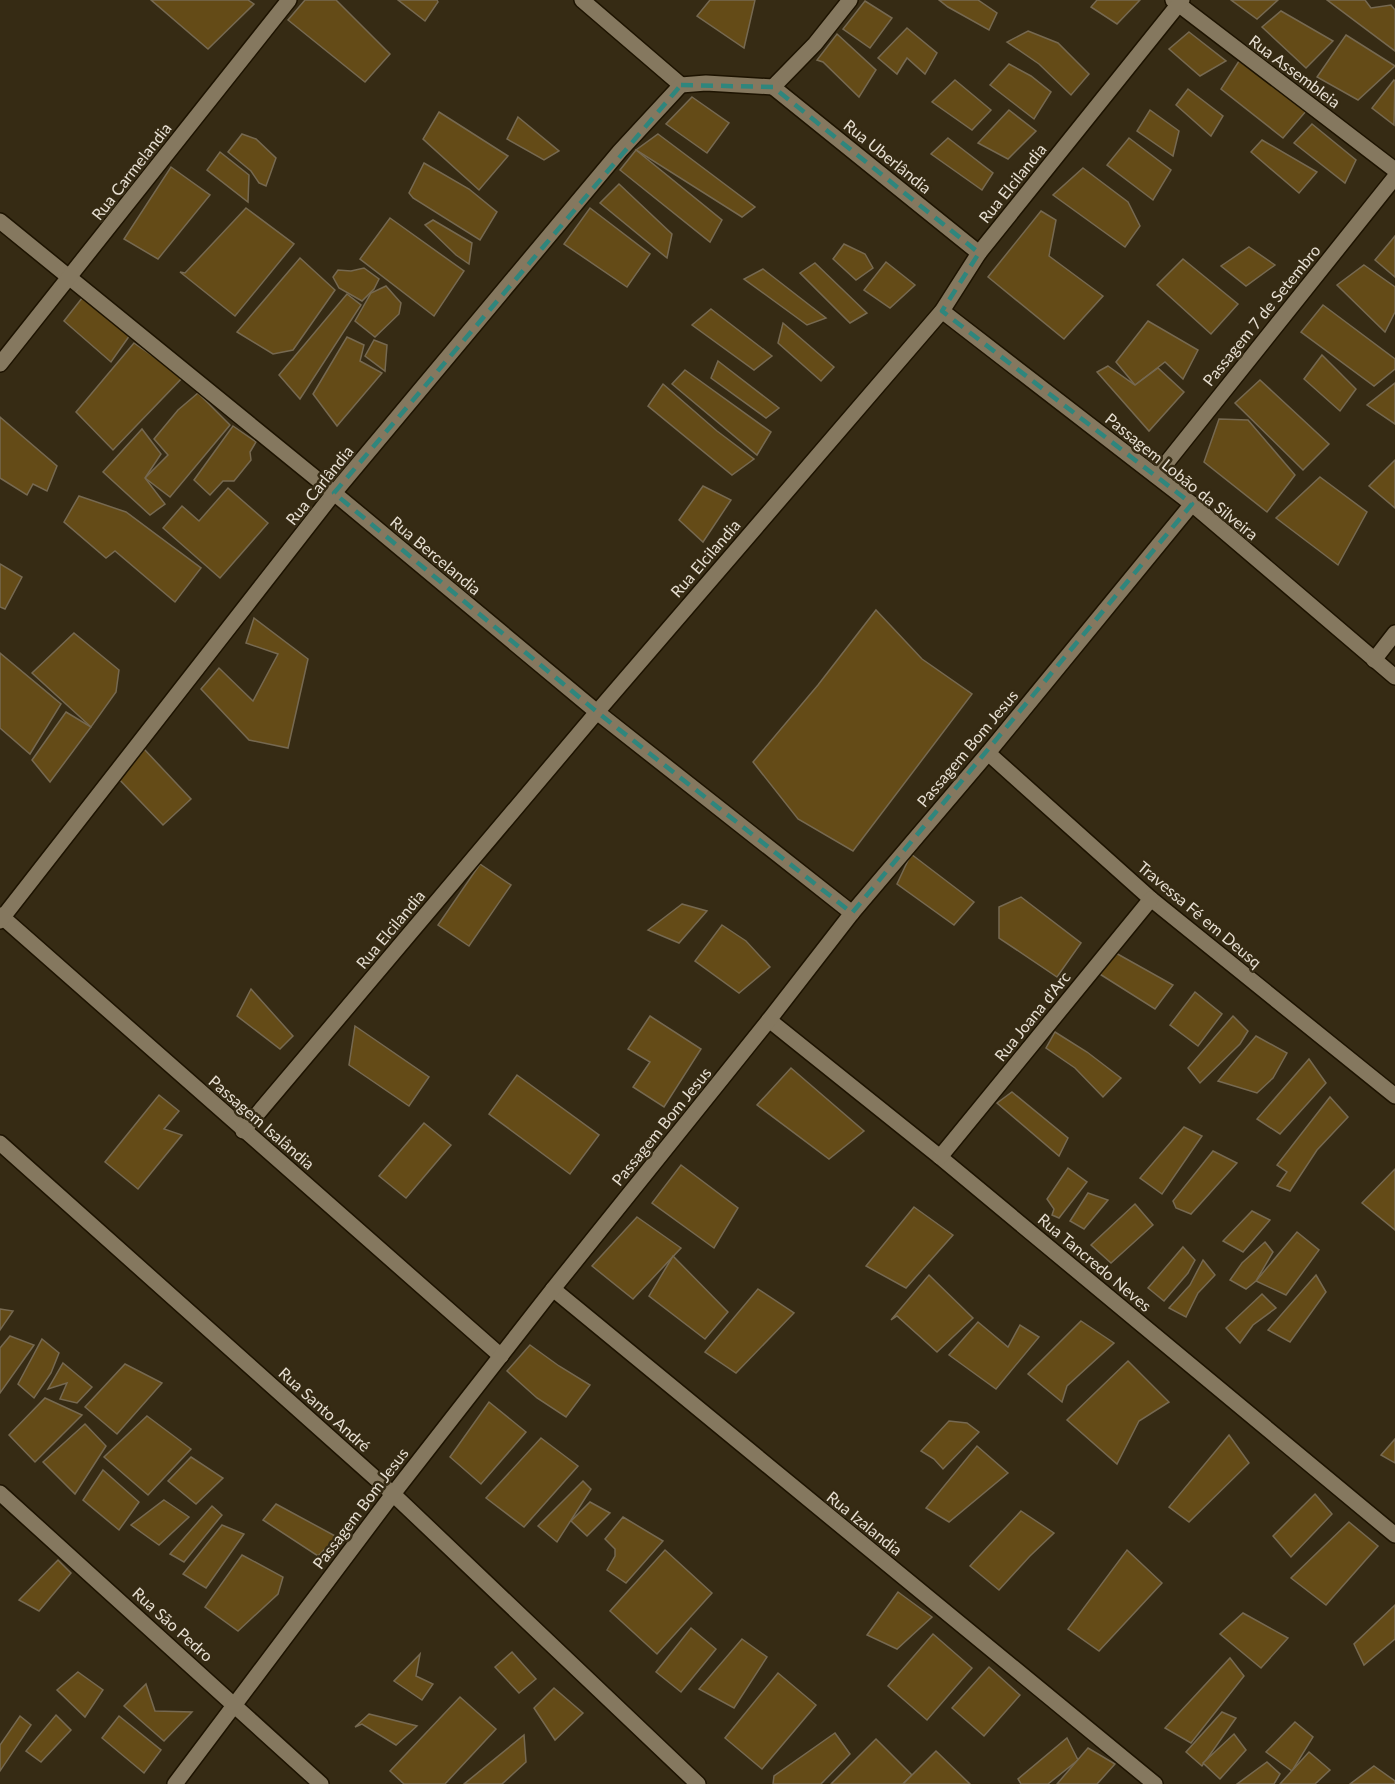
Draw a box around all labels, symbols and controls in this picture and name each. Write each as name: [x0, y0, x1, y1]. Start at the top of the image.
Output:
street label: Rua Assembleia: [1246, 30, 1344, 112]
street label: Rua Uberlândia: [840, 115, 936, 197]
street label: Rua Carmelandia: [87, 119, 175, 223]
street label: Rua Elcilandia: [974, 140, 1050, 226]
street label: Passagem 7 de Setembro: [1198, 241, 1324, 389]
street label: Passagem Lobão da Silveira: [1102, 409, 1262, 543]
street label: Rua Carlândia: [281, 442, 357, 528]
street label: Rua Bercelandia: [387, 512, 485, 598]
street label: Rua Elcilandia: [666, 515, 744, 601]
street label: Passagem Bom Jesus: [913, 686, 1021, 810]
street label: Travessa Fé em Deusq: [1134, 857, 1266, 971]
street label: Rua Elcilandia: [352, 886, 428, 972]
street label: Rua Joana d'Arc: [990, 967, 1074, 1065]
street label: Passagem Bom Jesus: [607, 1063, 715, 1189]
street label: Passagem Isalândia: [205, 1071, 319, 1173]
street label: Rua Tancredo Neves: [1034, 1209, 1156, 1315]
street label: Rua Santo André: [275, 1363, 375, 1455]
street label: Passagem Bom Jesus: [308, 1444, 412, 1572]
street label: Rua Izalandia: [823, 1487, 907, 1559]
street label: Rua São Pedro: [129, 1583, 217, 1665]

